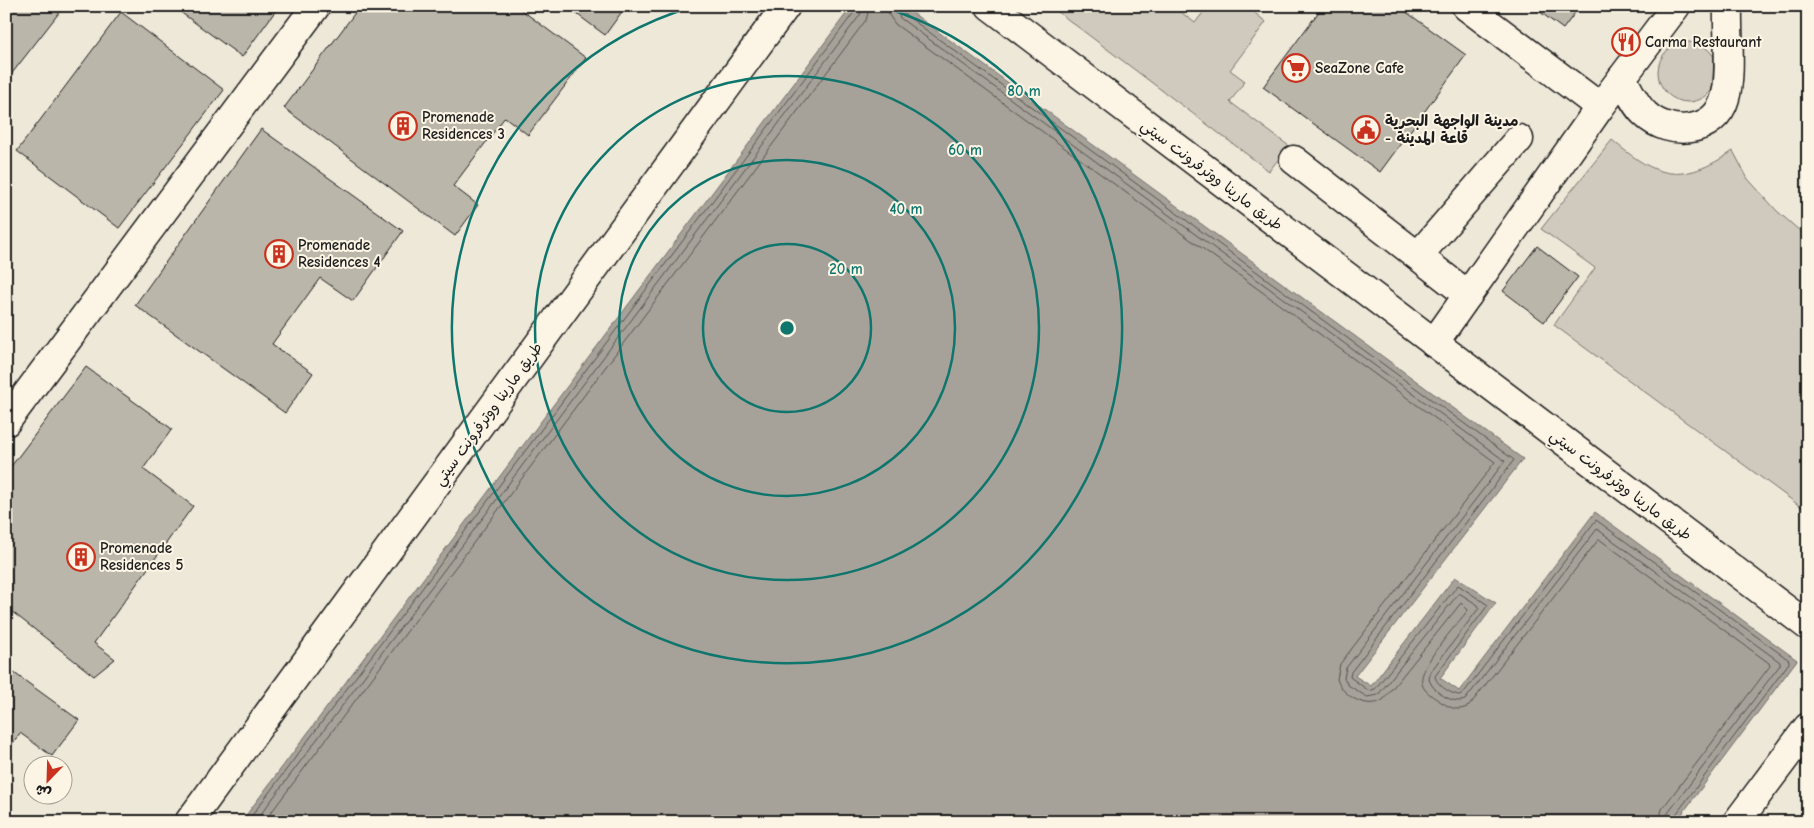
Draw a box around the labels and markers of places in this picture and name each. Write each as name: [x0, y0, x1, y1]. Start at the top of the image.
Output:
restaurant icon: Carma Restaurant: [1611, 27, 1641, 57]
place label: Carma Restaurant: [1645, 33, 1762, 51]
supermarket icon: SeaZone Cafe: [1281, 53, 1311, 83]
place label: SeaZone Cafe: [1315, 59, 1404, 77]
place label: Promenade Residences 3: [422, 108, 505, 143]
building icon: Promenade Residences 3: [388, 111, 418, 141]
place label: مدينة الواجهة البحرية - قاعة المدينة: [1385, 112, 1518, 147]
public building icon: مدينة الواجهة البحرية - قاعة المدينة: [1351, 115, 1381, 145]
place label: Promenade Residences 4: [298, 236, 381, 271]
building icon: Promenade Residences 4: [264, 239, 294, 269]
centre of rings: [778, 319, 796, 337]
place label: Promenade Residences 5: [100, 539, 184, 574]
building icon: Promenade Residences 5: [66, 542, 96, 572]

